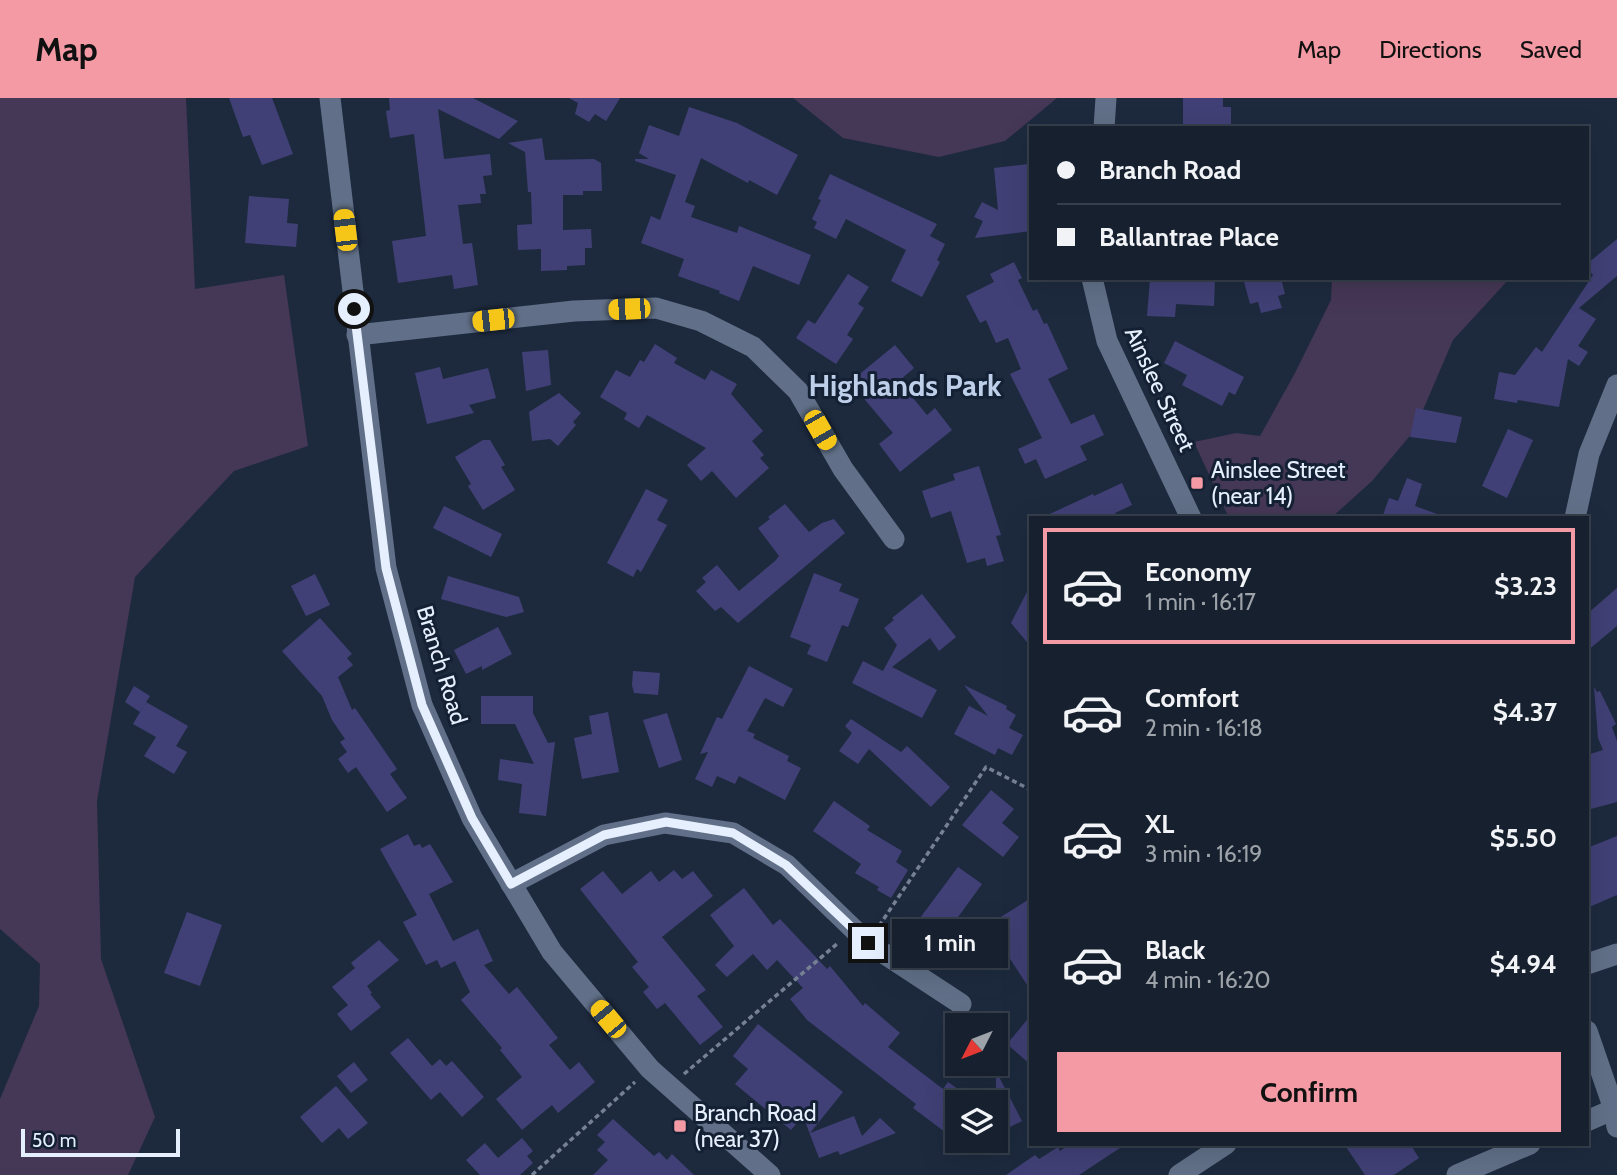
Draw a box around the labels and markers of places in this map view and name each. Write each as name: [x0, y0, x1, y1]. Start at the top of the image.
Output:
place label: Ainslee Street (near 14): [1211, 456, 1346, 510]
marker: Ainslee Street (near 14): [1189, 475, 1205, 491]
place label: Branch Road (near 37): [694, 1099, 817, 1153]
marker: Branch Road (near 37): [672, 1118, 688, 1134]

